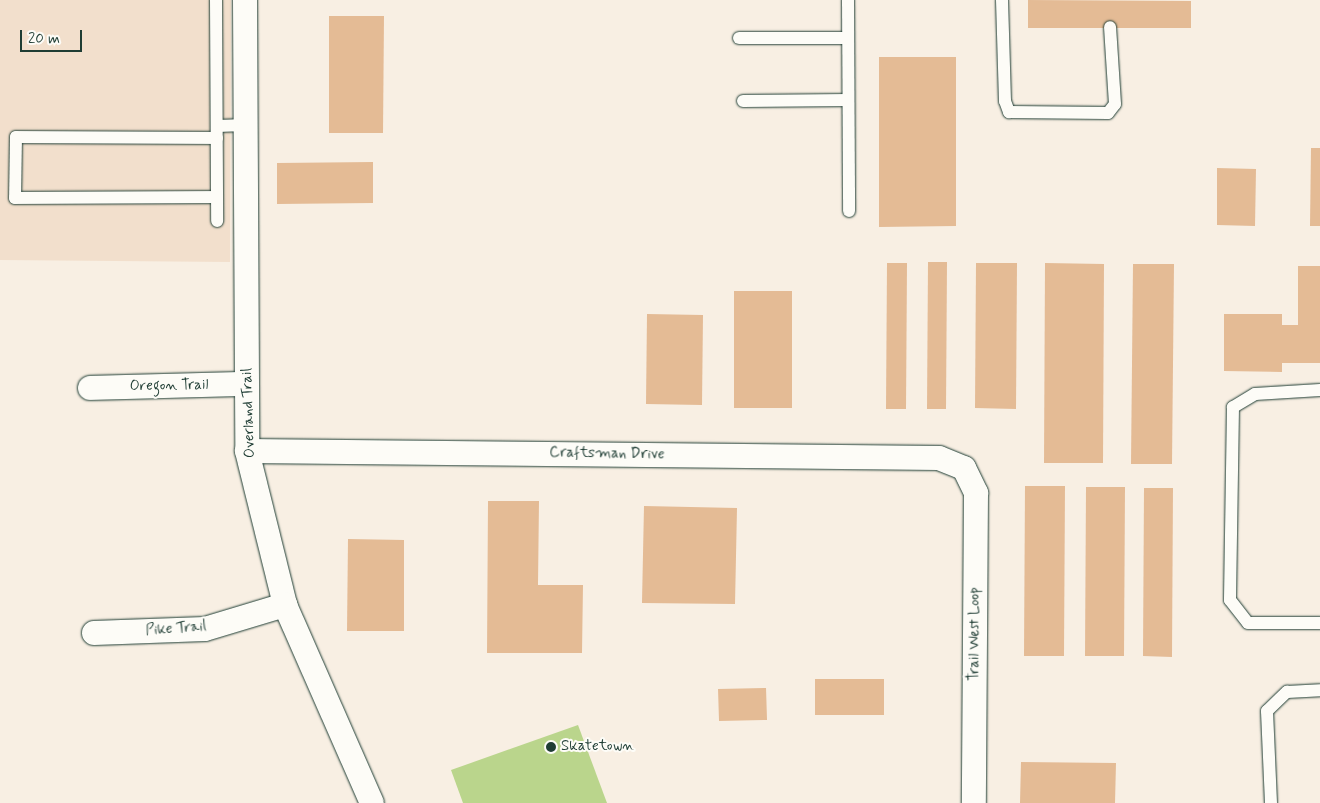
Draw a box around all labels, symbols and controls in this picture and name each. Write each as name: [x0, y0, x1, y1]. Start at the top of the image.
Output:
scale bar: [22, 20, 85, 52]
text: 20 m: [28, 29, 60, 49]
street label: Overland Trail: [238, 369, 260, 457]
street label: Oregon Trail: [129, 376, 209, 396]
street label: Craftsman Drive: [550, 444, 664, 464]
street label: Trail West Loop: [966, 587, 984, 681]
street label: Pike Trail: [146, 618, 206, 640]
place label: Skatetown: [561, 738, 634, 756]
marker: Skatetown: [545, 741, 557, 753]

